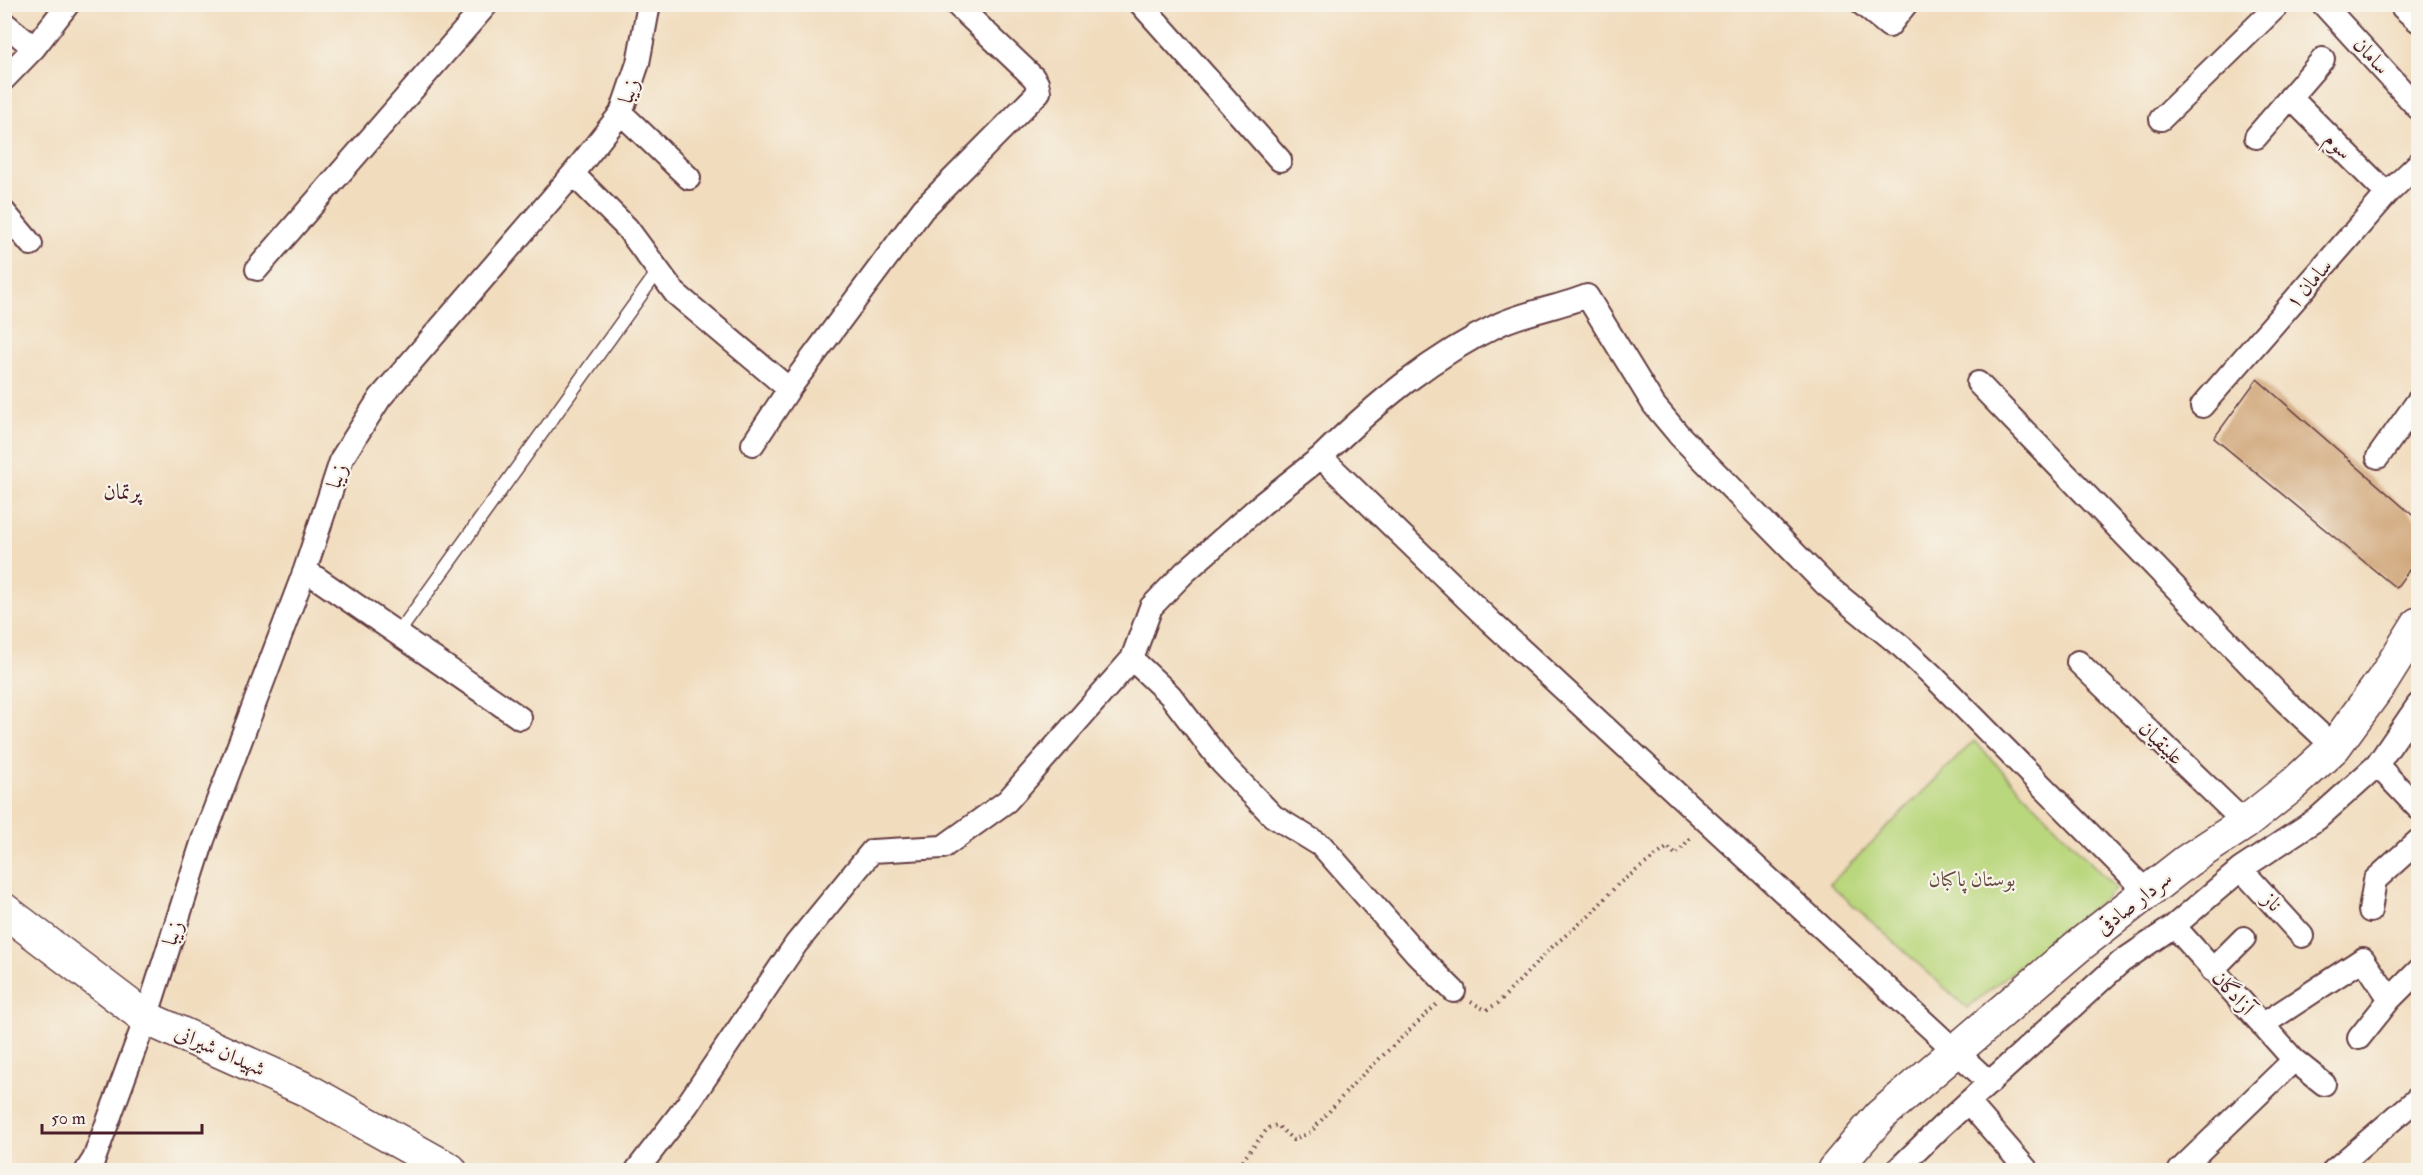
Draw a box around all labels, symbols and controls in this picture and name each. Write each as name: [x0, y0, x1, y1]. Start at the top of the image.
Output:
street label: سامان: [2347, 32, 2395, 80]
street label: زیبا: [612, 75, 646, 107]
street label: سوم: [2315, 126, 2358, 169]
street label: سامان ۱: [2280, 253, 2338, 315]
street label: زیبا: [320, 460, 354, 492]
district label: پرتمان: [103, 478, 143, 506]
street label: علینقیان: [2133, 715, 2189, 771]
street label: سردار صادقی: [2090, 865, 2178, 941]
park label: بوستان پاکبان: [1928, 866, 2016, 894]
street label: ناز: [2255, 885, 2288, 917]
street label: زیبا: [156, 917, 190, 949]
street label: آزادگان: [2206, 965, 2262, 1023]
street label: شهیدان شیرانی: [171, 1019, 269, 1083]
scale bar: [42, 1097, 202, 1135]
text: 50 m: [51, 1107, 86, 1130]

